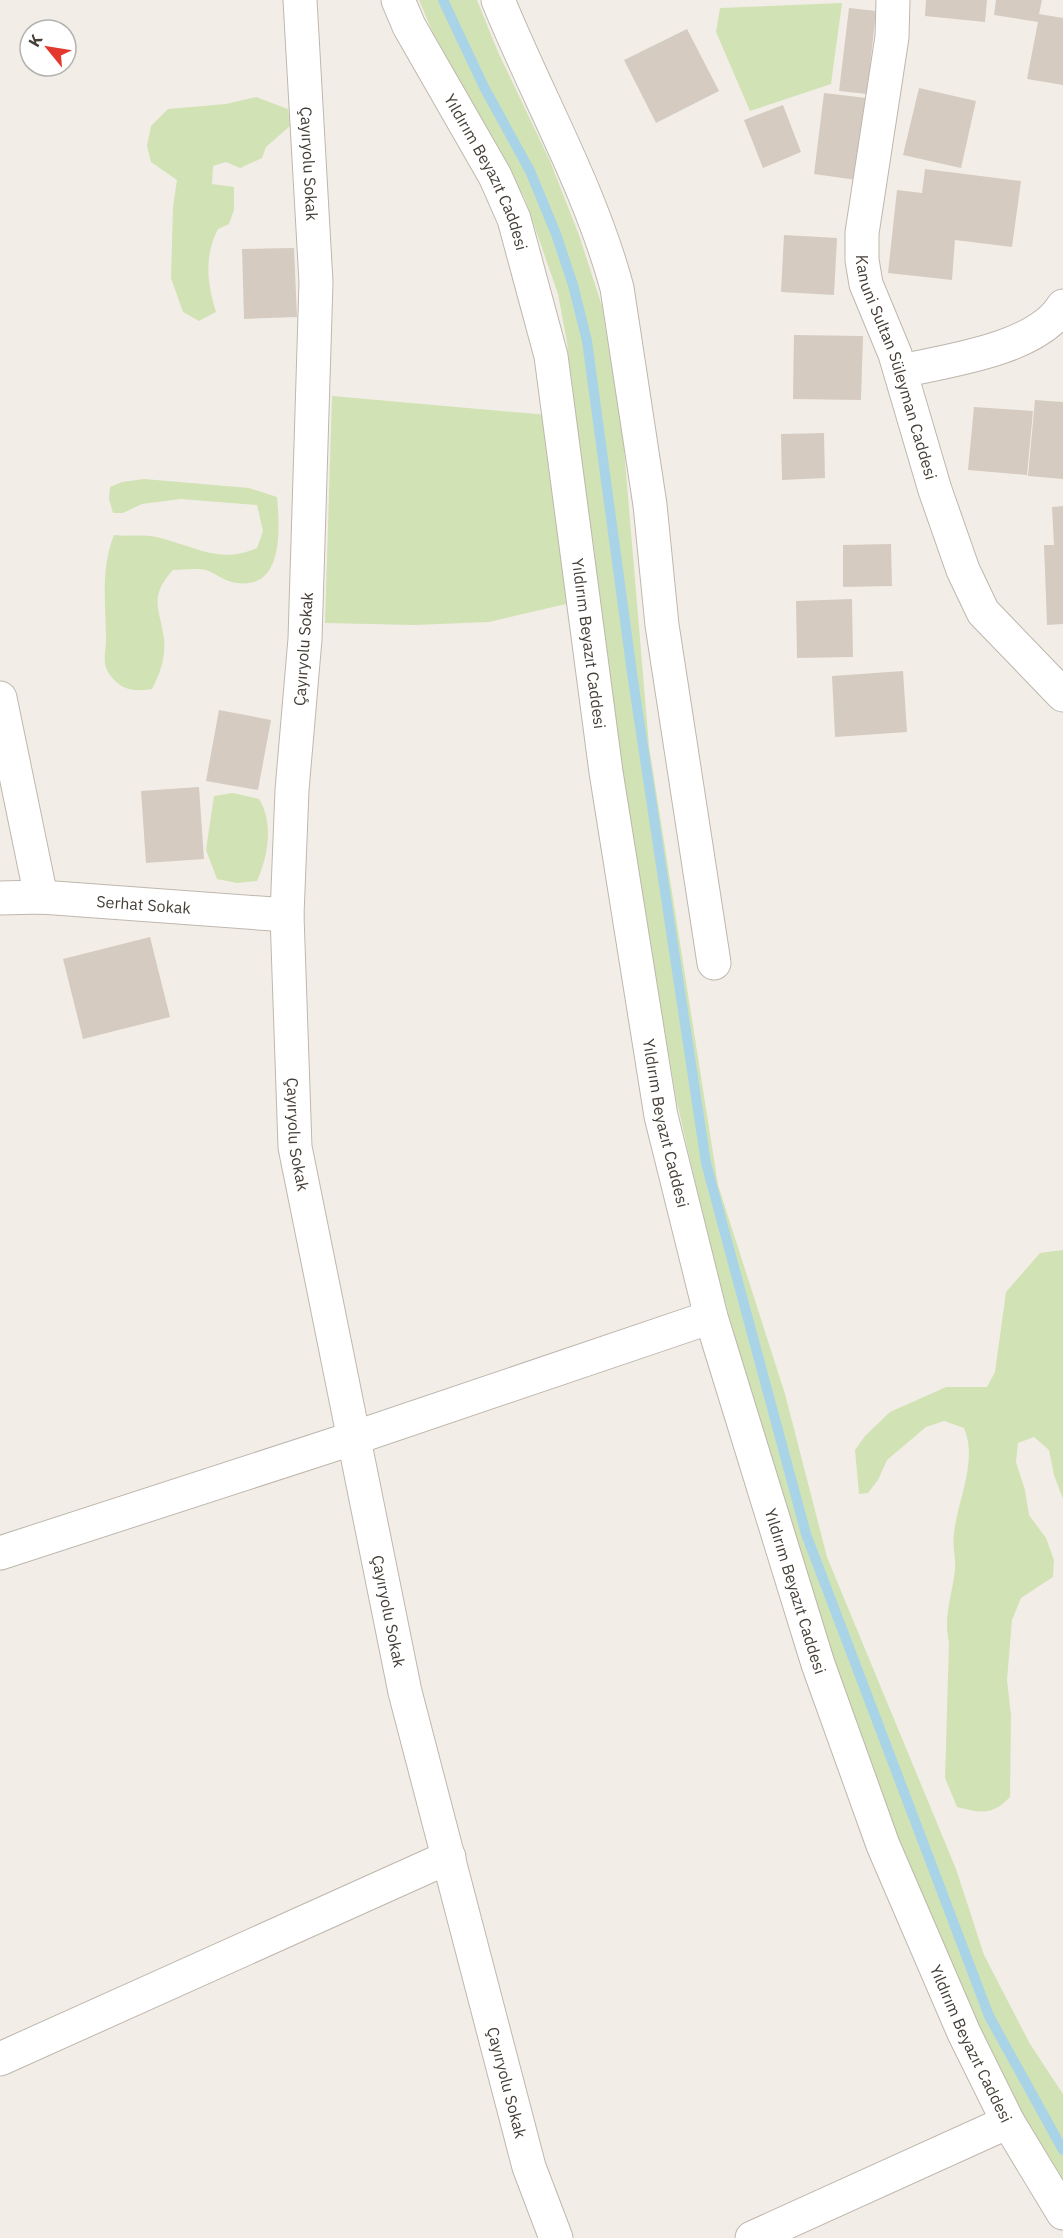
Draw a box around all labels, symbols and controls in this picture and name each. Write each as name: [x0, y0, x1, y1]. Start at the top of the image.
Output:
north arrow: [18, 18, 78, 78]
text: K: [24, 31, 46, 50]
street label: Yıldırım Beyazıt Caddesi: [440, 90, 532, 252]
street label: Çayıryolu Sokak: [296, 106, 323, 222]
street label: Kanuni Sultan Süleyman Caddesi: [852, 255, 941, 482]
street label: Yıldırım Beyazıt Caddesi: [568, 557, 610, 730]
street label: Çayıryolu Sokak: [289, 591, 317, 707]
street label: Serhat Sokak: [96, 891, 192, 918]
street label: Yıldırım Beyazıt Caddesi: [639, 1037, 693, 1210]
street label: Çayıryolu Sokak: [283, 1077, 314, 1193]
street label: Yıldırım Beyazıt Caddesi: [761, 1506, 831, 1677]
street label: Çayıryolu Sokak: [368, 1553, 410, 1670]
street label: Yıldırım Beyazıt Caddesi: [926, 1962, 1017, 2126]
street label: Çayıryolu Sokak: [483, 2025, 531, 2141]

